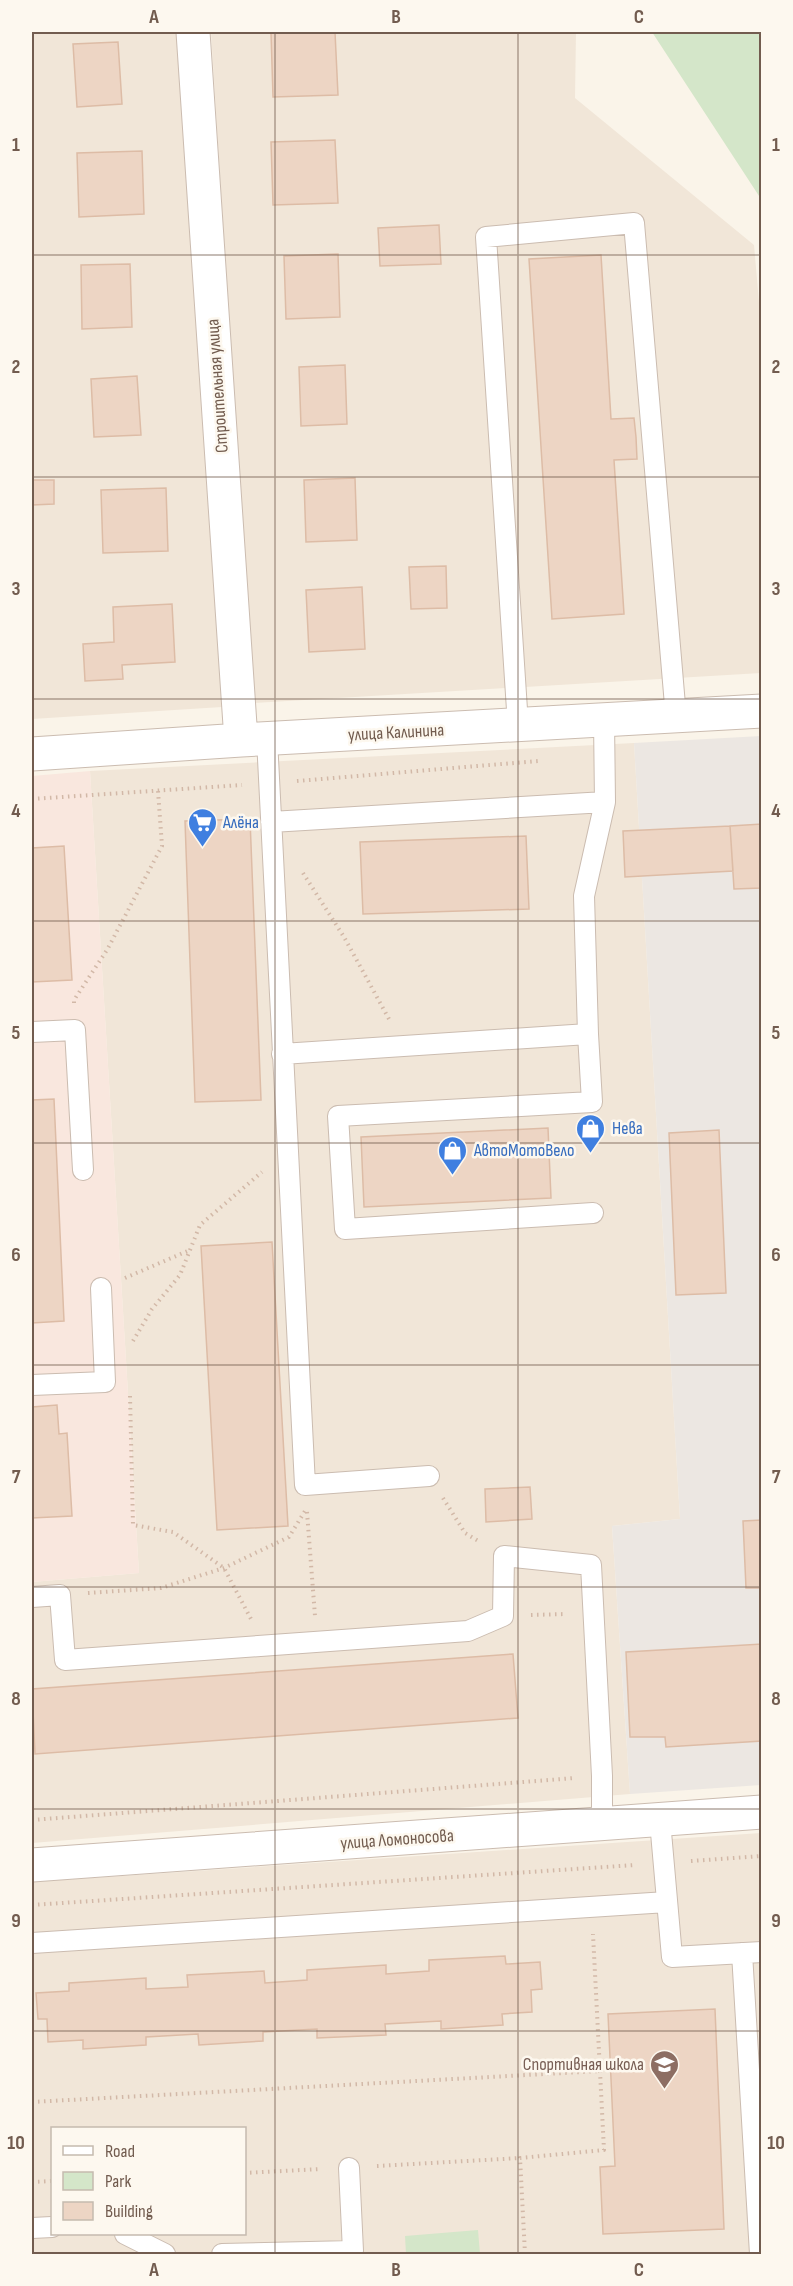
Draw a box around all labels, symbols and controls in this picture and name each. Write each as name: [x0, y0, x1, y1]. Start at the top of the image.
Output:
text: A: [148, 5, 159, 29]
text: B: [391, 5, 401, 29]
text: C: [634, 5, 644, 29]
text: 1: [12, 133, 20, 157]
text: 1: [772, 133, 780, 157]
street label: Строительная улица: [202, 318, 233, 454]
text: 2: [12, 355, 20, 379]
text: 2: [772, 355, 780, 379]
text: 3: [12, 577, 21, 601]
text: 3: [772, 577, 781, 601]
street label: улица Калинина: [347, 719, 445, 746]
text: 4: [11, 799, 21, 823]
text: 4: [771, 799, 781, 823]
supermarket icon: Алёна: [186, 806, 218, 848]
place label: Алёна: [222, 812, 259, 833]
text: 5: [12, 1021, 21, 1045]
text: 5: [772, 1021, 781, 1045]
shop icon: Нева: [575, 1112, 607, 1154]
place label: Нева: [612, 1118, 643, 1139]
shop icon: АвтоМотоВело: [437, 1134, 469, 1176]
place label: АвтоМотоВело: [473, 1140, 574, 1161]
text: 6: [11, 1243, 21, 1267]
text: 6: [771, 1243, 781, 1267]
text: 7: [12, 1465, 21, 1489]
text: 7: [772, 1465, 781, 1489]
text: 8: [11, 1687, 21, 1711]
text: 8: [771, 1687, 781, 1711]
street label: улица Ломоносова: [340, 1825, 454, 1854]
text: 9: [11, 1909, 21, 1933]
text: 9: [771, 1909, 781, 1933]
school or university icon: Спортивная школа: [649, 2048, 681, 2090]
place label: Спортивная школа: [523, 2054, 644, 2075]
legend: [51, 2127, 246, 2235]
text: 10: [7, 2131, 25, 2155]
text: 10: [767, 2131, 785, 2155]
text: Road: [105, 2141, 135, 2162]
text: Park: [105, 2171, 131, 2192]
text: Building: [105, 2201, 153, 2222]
text: A: [148, 2258, 159, 2282]
text: B: [391, 2258, 401, 2282]
text: C: [634, 2258, 644, 2282]

